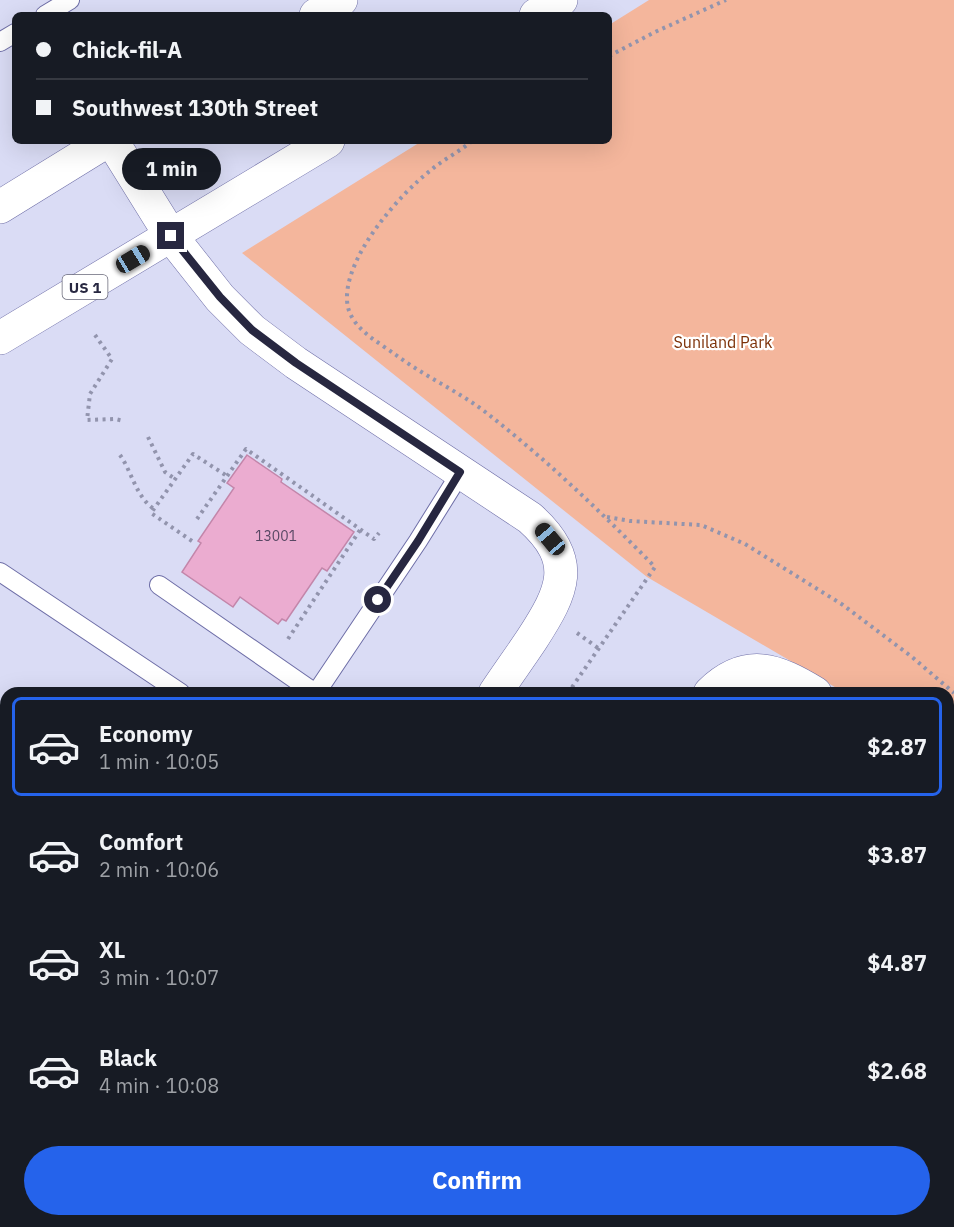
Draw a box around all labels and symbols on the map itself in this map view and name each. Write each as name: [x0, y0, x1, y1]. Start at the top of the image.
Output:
callout: 1 min: [122, 149, 220, 191]
route end: [157, 222, 184, 249]
car: [113, 242, 153, 276]
road number: US 1: [62, 275, 107, 299]
park label: Suniland Park: [674, 332, 773, 352]
car: [532, 519, 568, 559]
house number: 13001: [255, 527, 297, 545]
route start: [364, 586, 391, 613]

